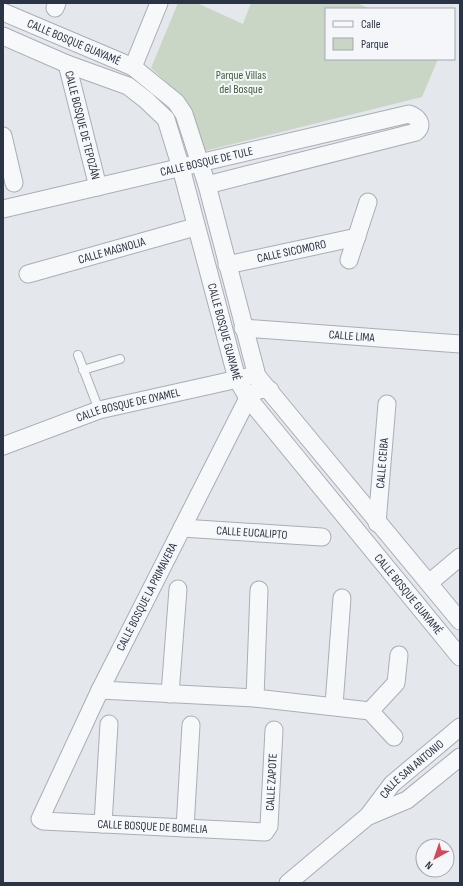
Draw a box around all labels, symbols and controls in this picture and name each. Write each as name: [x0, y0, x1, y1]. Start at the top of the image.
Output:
legend: [325, 8, 455, 60]
street label: CALLE BOSQUE GUAYAMÉ: [25, 16, 123, 68]
text: Calle: [361, 17, 381, 32]
text: Parque: [361, 37, 389, 52]
park label: Parque Villas del Bosque: [216, 68, 266, 97]
street label: CALLE BOSQUE DE TEPOZÁN: [61, 69, 103, 181]
street label: CALLE BOSQUE DE TULE: [159, 143, 254, 179]
street label: CALLE MAGNOLIA: [76, 234, 148, 267]
street label: CALLE SICOMORO: [255, 236, 328, 266]
street label: CALLE BOSQUE GUAYAMÉ: [204, 282, 245, 382]
street label: CALLE LIMA: [328, 327, 376, 345]
street label: CALLE BOSQUE DE OYAMEL: [74, 385, 182, 425]
street label: CALLE CEIBA: [372, 437, 392, 489]
street label: CALLE EUCALIPTO: [216, 523, 288, 542]
street label: CALLE BOSQUE LA PRIMAVERA: [113, 540, 181, 654]
street label: CALLE BOSQUE GUAYAMÉ: [371, 551, 446, 638]
street label: CALLE SAN ANTONIO: [376, 736, 447, 801]
street label: CALLE ZAPOTE: [262, 753, 280, 811]
street label: CALLE BOSQUE DE BOMELIA: [97, 816, 209, 837]
north arrow: [415, 838, 455, 878]
text: N: [422, 858, 435, 872]

